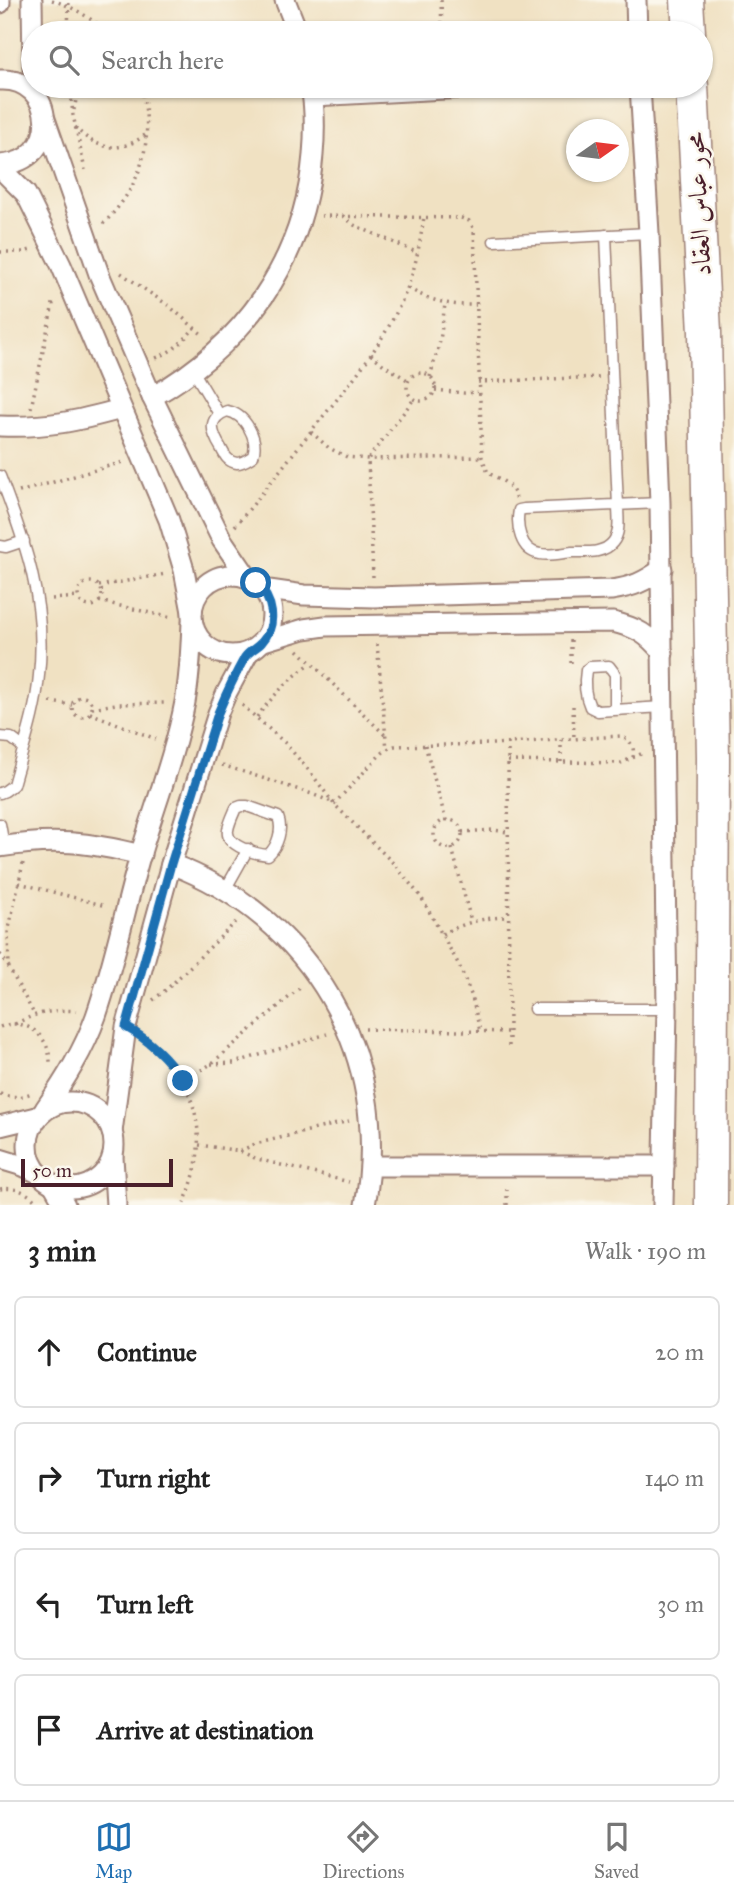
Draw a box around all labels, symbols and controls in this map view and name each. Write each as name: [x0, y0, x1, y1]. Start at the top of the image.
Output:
search box: [21, 21, 713, 98]
icon: search: [45, 41, 83, 79]
text: Search here: [101, 44, 224, 76]
north arrow: [566, 119, 629, 182]
street label: محور عباس العقاد: [678, 131, 719, 277]
route start: [240, 567, 271, 598]
route end: [167, 1065, 198, 1096]
scale bar: [21, 1156, 173, 1188]
text: 50 m: [32, 1159, 72, 1182]
text: 3 min: [28, 1233, 96, 1269]
text: Walk · 190 m: [585, 1237, 706, 1265]
icon: ahead: [30, 1333, 68, 1371]
text: Continue: [97, 1336, 197, 1368]
text: 20 m: [655, 1338, 704, 1366]
icon: right: [30, 1459, 68, 1497]
text: Turn right: [97, 1462, 210, 1494]
text: 140 m: [644, 1464, 704, 1492]
icon: left: [30, 1585, 68, 1623]
text: Turn left: [97, 1588, 193, 1620]
text: 30 m: [657, 1590, 704, 1618]
icon: arrive: [30, 1711, 68, 1749]
text: Arrive at destination: [97, 1714, 314, 1746]
tab: Map: [95, 1818, 133, 1883]
tab: Directions: [322, 1818, 404, 1883]
tab: Saved: [594, 1818, 639, 1883]

